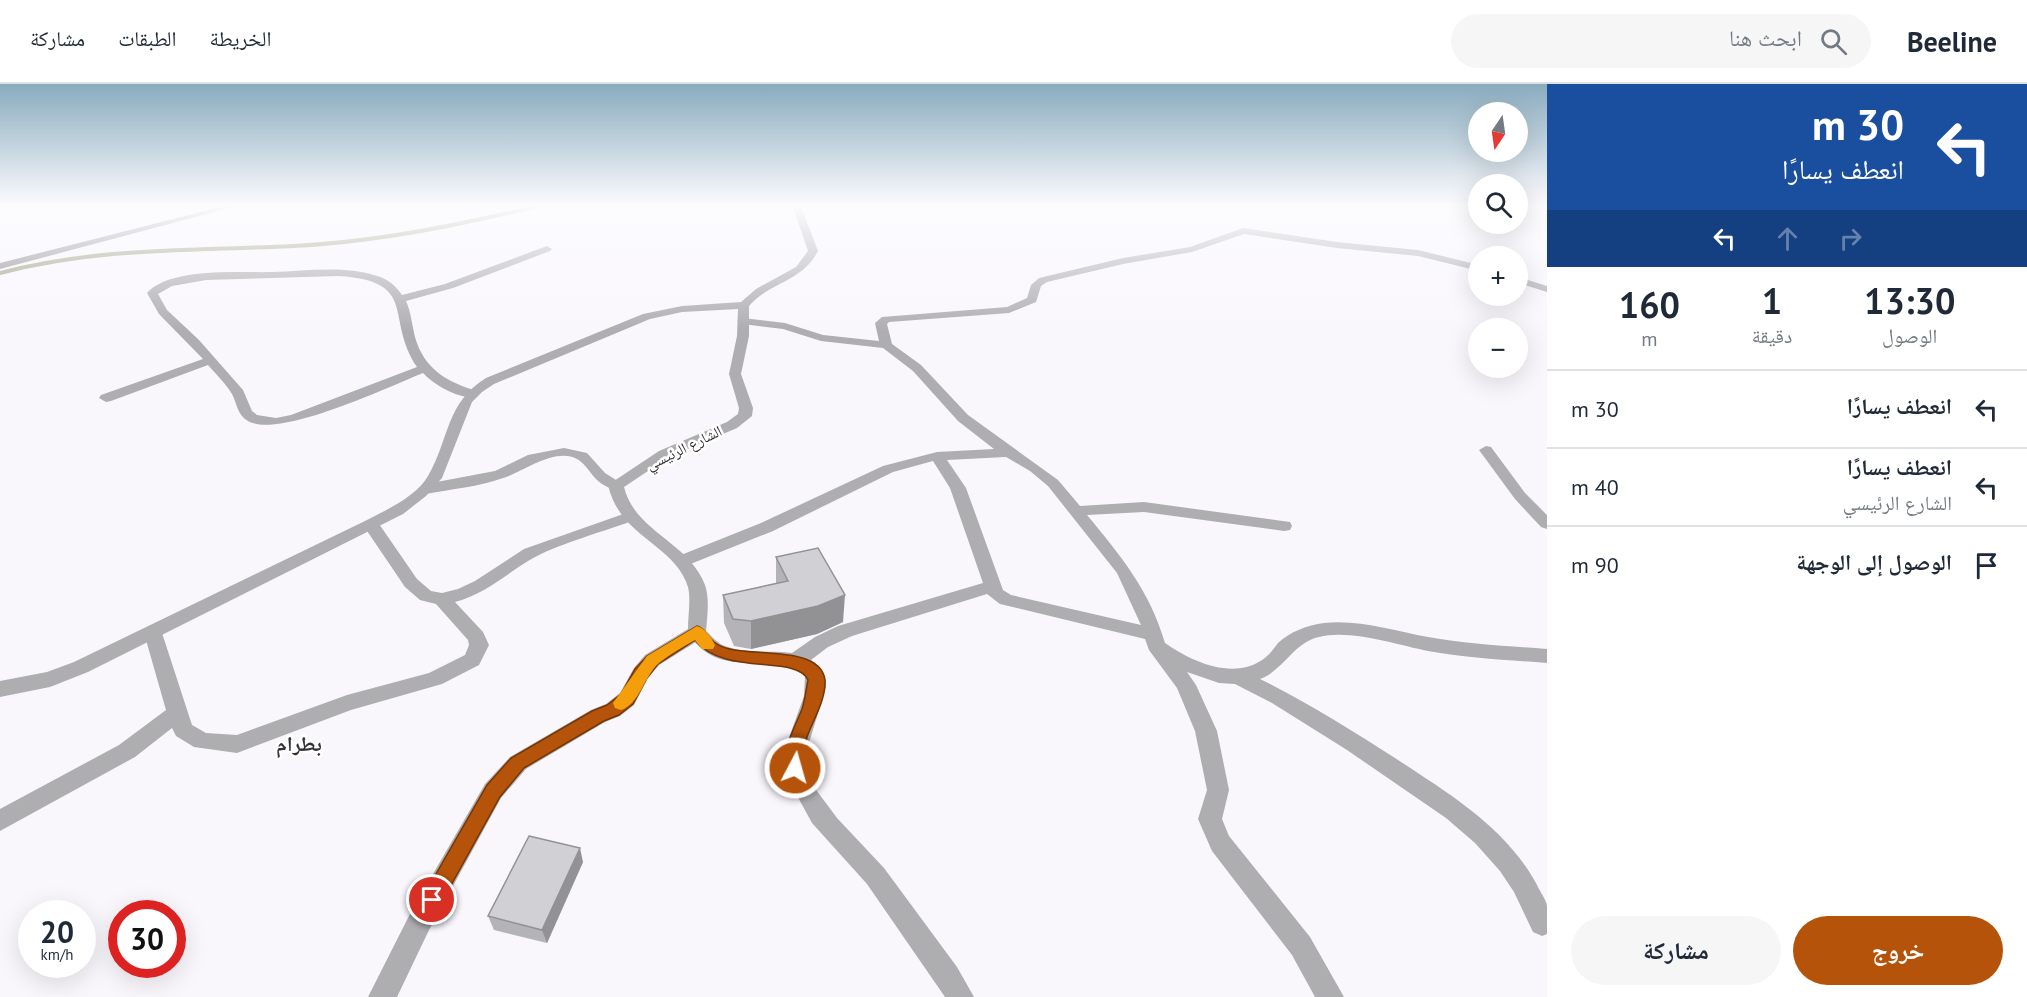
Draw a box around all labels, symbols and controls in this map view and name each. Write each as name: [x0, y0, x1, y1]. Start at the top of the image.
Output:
search box: [1451, 14, 1871, 68]
text: Beeline: [1907, 23, 1997, 60]
text: ابحث هنا: [1729, 24, 1802, 52]
text: مشاركة: [30, 25, 85, 52]
text: الطبقات: [118, 25, 177, 52]
text: الخريطة: [210, 25, 271, 52]
icon: search: [1817, 25, 1850, 58]
text: 30 m: [1812, 97, 1904, 152]
north arrow: [1468, 102, 1528, 162]
map controls: [1468, 102, 1528, 378]
icon: left: [1925, 108, 2003, 186]
text: انعطف يسارًا: [1782, 152, 1904, 186]
button: search: [1468, 174, 1528, 234]
icon: left: [1708, 222, 1741, 255]
icon: ahead: [1771, 222, 1804, 255]
icon: right: [1834, 222, 1867, 255]
button: +: [1468, 246, 1528, 306]
text: 1: [1762, 277, 1782, 324]
text: 13:30: [1864, 277, 1955, 324]
text: 160: [1619, 281, 1680, 328]
button: −: [1468, 318, 1528, 378]
text: دقيقة: [1752, 323, 1792, 349]
text: الوصول: [1882, 323, 1937, 349]
text: m: [1641, 326, 1657, 352]
text: انعطف يسارًا: [1847, 392, 1952, 420]
icon: left: [1970, 393, 2003, 426]
text: 30 m: [1571, 395, 1619, 423]
street label: الشارع الرئيسي: [643, 421, 726, 477]
text: انعطف يسارًا: [1847, 453, 1952, 481]
icon: left: [1970, 471, 2003, 504]
text: 40 m: [1571, 473, 1619, 501]
text: الشارع الرئيسي: [1843, 490, 1952, 516]
text: الوصول إلى الوجهة: [1796, 548, 1952, 576]
icon: arrive: [1970, 549, 2003, 582]
text: 90 m: [1571, 551, 1619, 579]
district label: بطرام: [276, 730, 322, 758]
position arrow: [763, 736, 827, 800]
pin: [406, 874, 457, 925]
icon: arrive: [415, 883, 448, 916]
speed limit sign: 30: [108, 900, 186, 978]
text: 20: [40, 912, 74, 951]
button: مشاركة: [1571, 916, 1781, 985]
button: خروج: [1793, 916, 2003, 985]
text: km/h: [41, 945, 73, 964]

